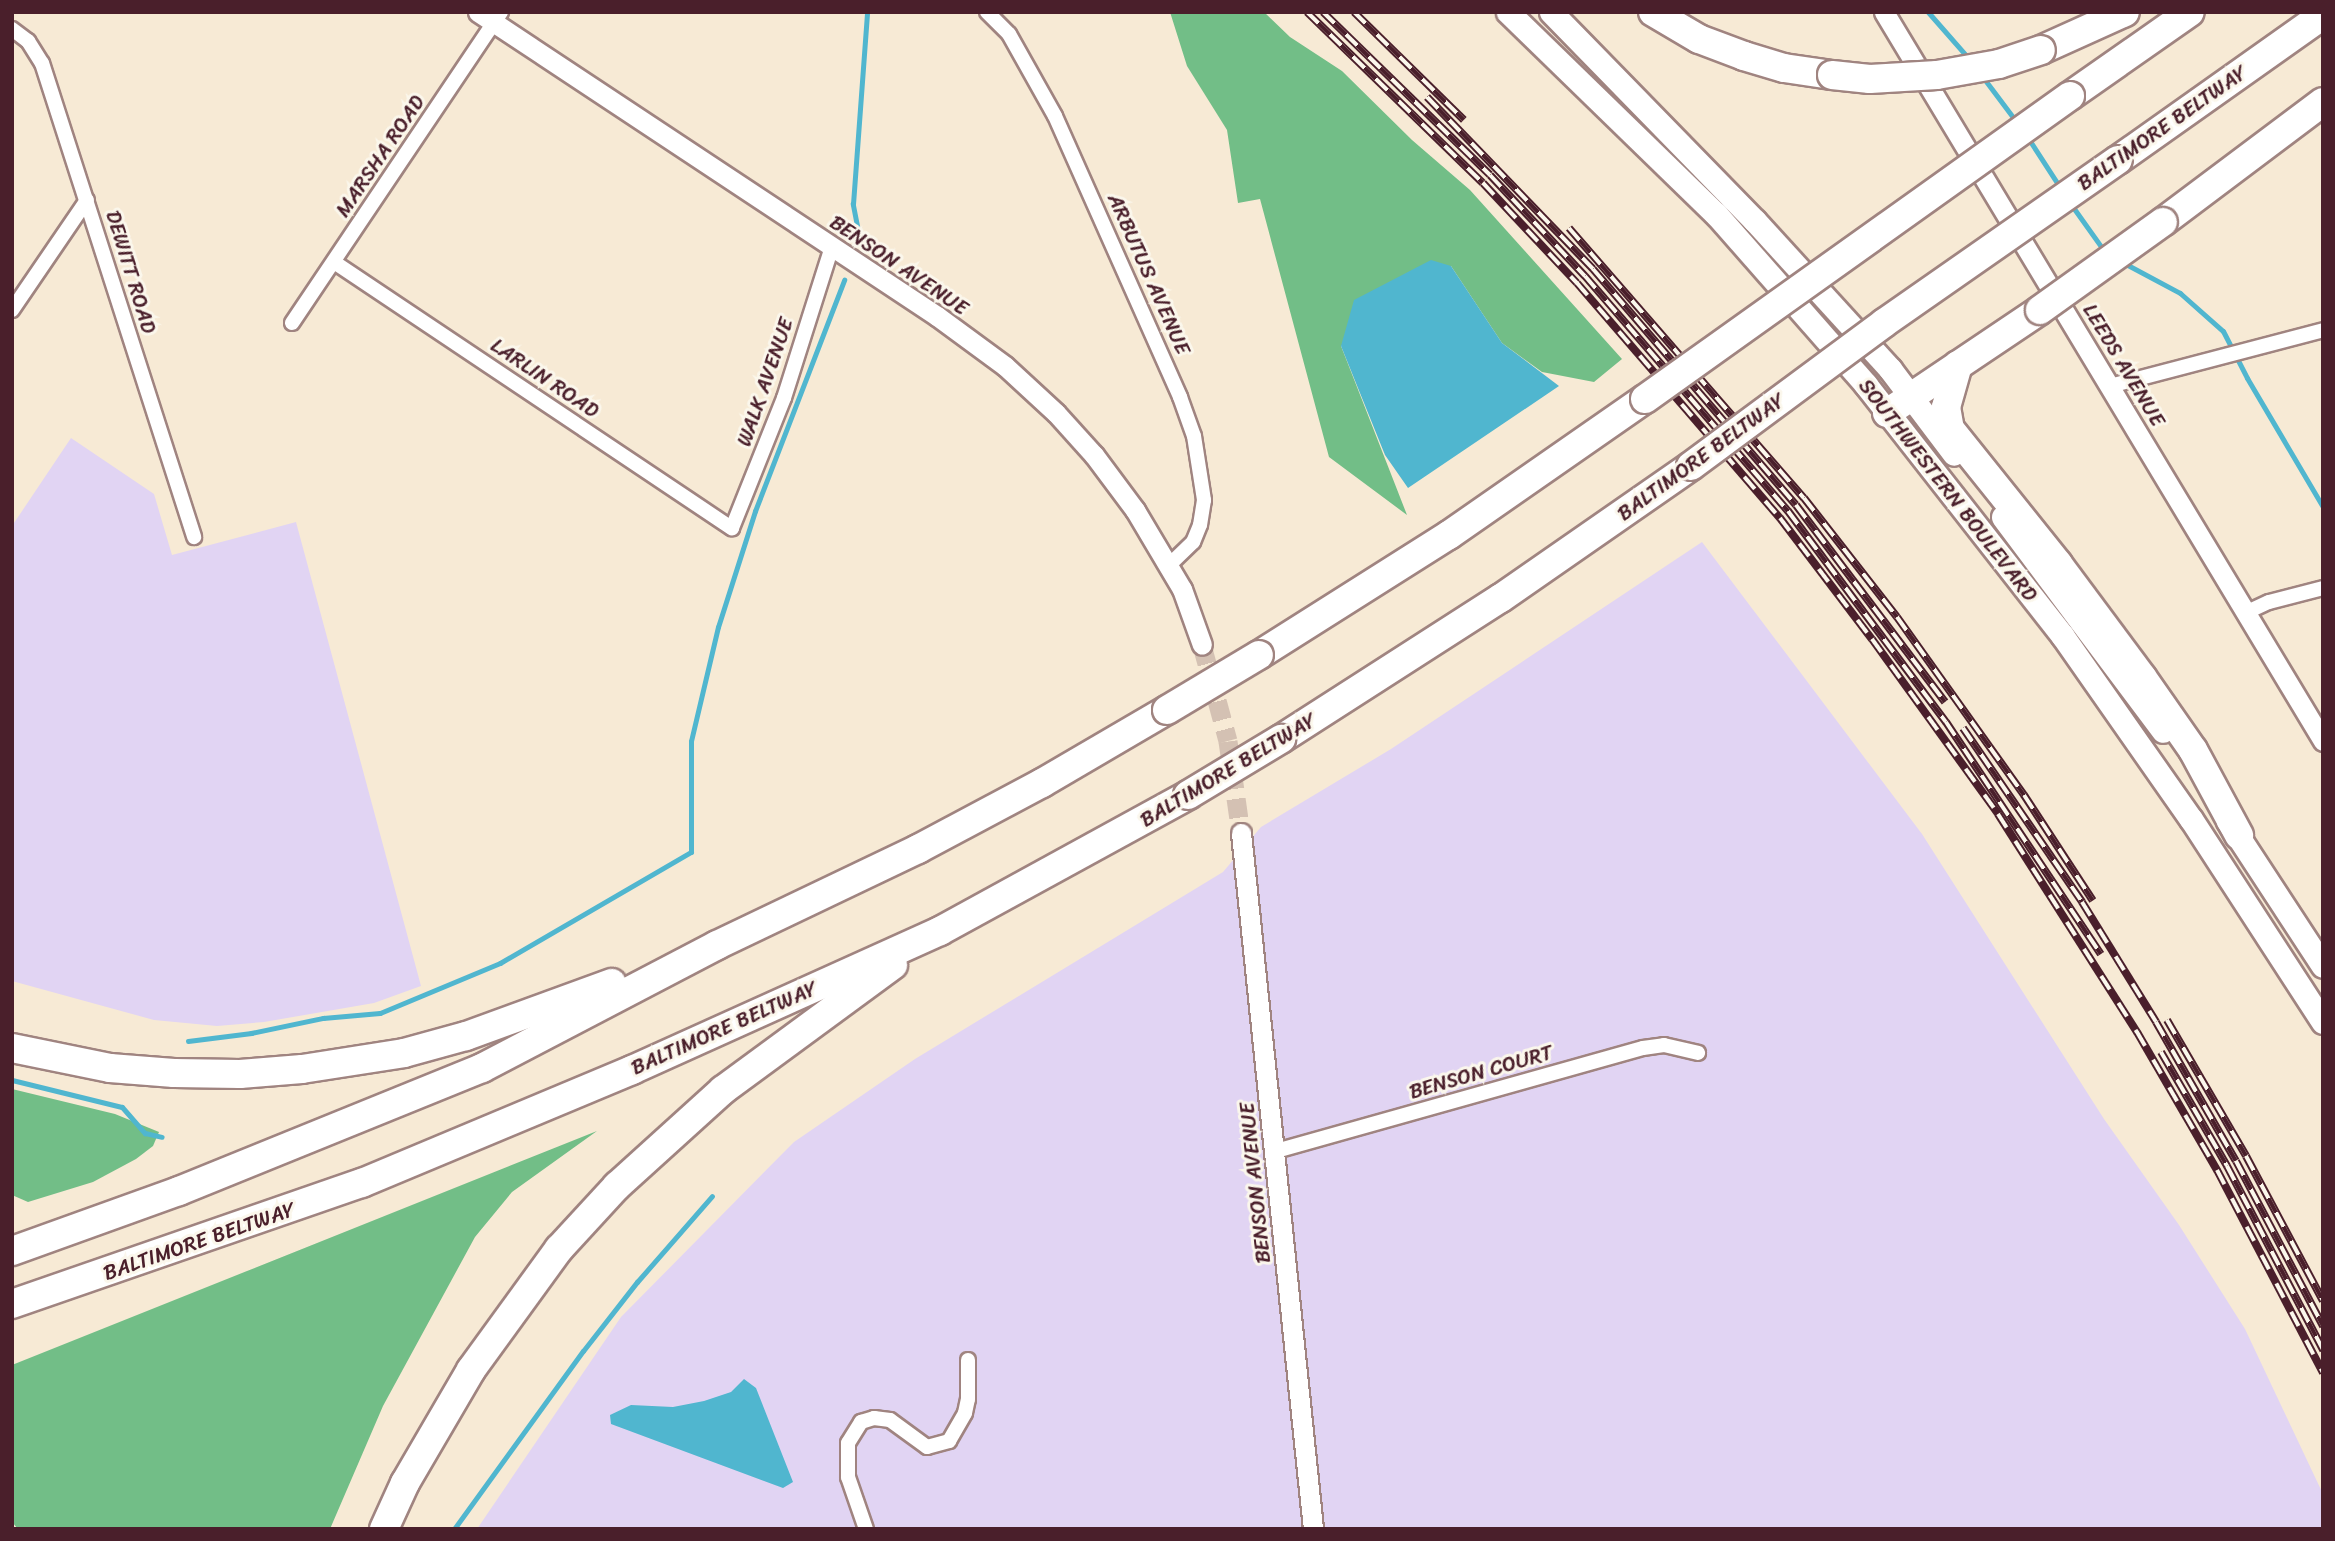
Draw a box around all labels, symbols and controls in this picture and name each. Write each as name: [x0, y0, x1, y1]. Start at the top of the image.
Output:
street label: BALTIMORE BELTWAY: [2074, 61, 2250, 195]
street label: MARSHA ROAD: [330, 90, 430, 222]
street label: ARBUTUS AVENUE: [1102, 190, 1196, 358]
street label: DEWITT ROAD: [100, 207, 162, 337]
street label: BENSON AVENUE: [825, 210, 973, 320]
street label: LEEDS AVENUE: [2077, 299, 2171, 431]
street label: WALK AVENUE: [731, 315, 799, 449]
street label: LARLIN ROAD: [486, 333, 604, 423]
street label: SOUTHWESTERN BOULEVARD: [1853, 373, 2043, 607]
street label: BALTIMORE BELTWAY: [1613, 389, 1789, 525]
street label: BALTIMORE BELTWAY: [1137, 708, 1319, 832]
street label: BALTIMORE BELTWAY: [628, 976, 820, 1080]
street label: BENSON COURT: [1407, 1040, 1555, 1104]
street label: BENSON AVENUE: [1234, 1102, 1276, 1264]
street label: BALTIMORE BELTWAY: [101, 1197, 297, 1285]

